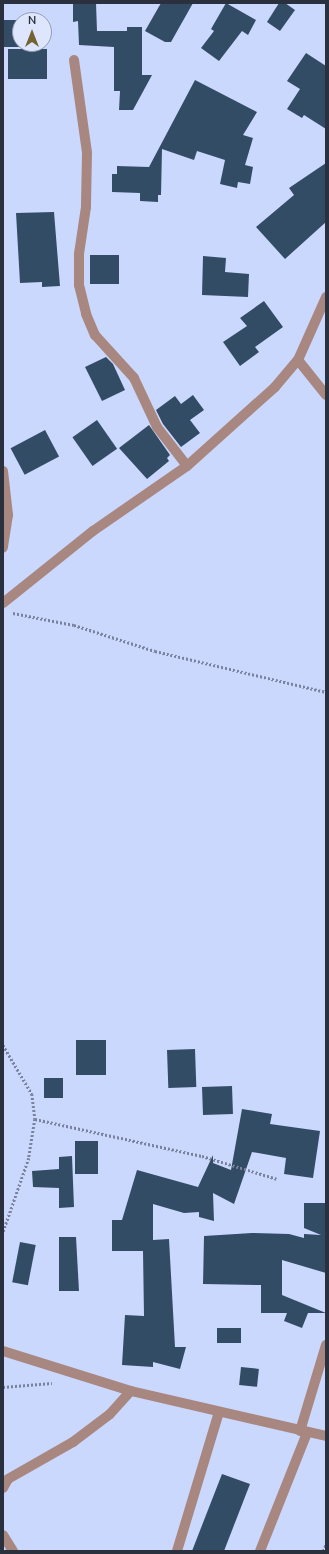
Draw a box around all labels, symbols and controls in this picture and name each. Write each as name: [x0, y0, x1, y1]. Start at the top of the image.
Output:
north arrow: [12, 12, 52, 52]
text: N: [28, 13, 36, 28]

